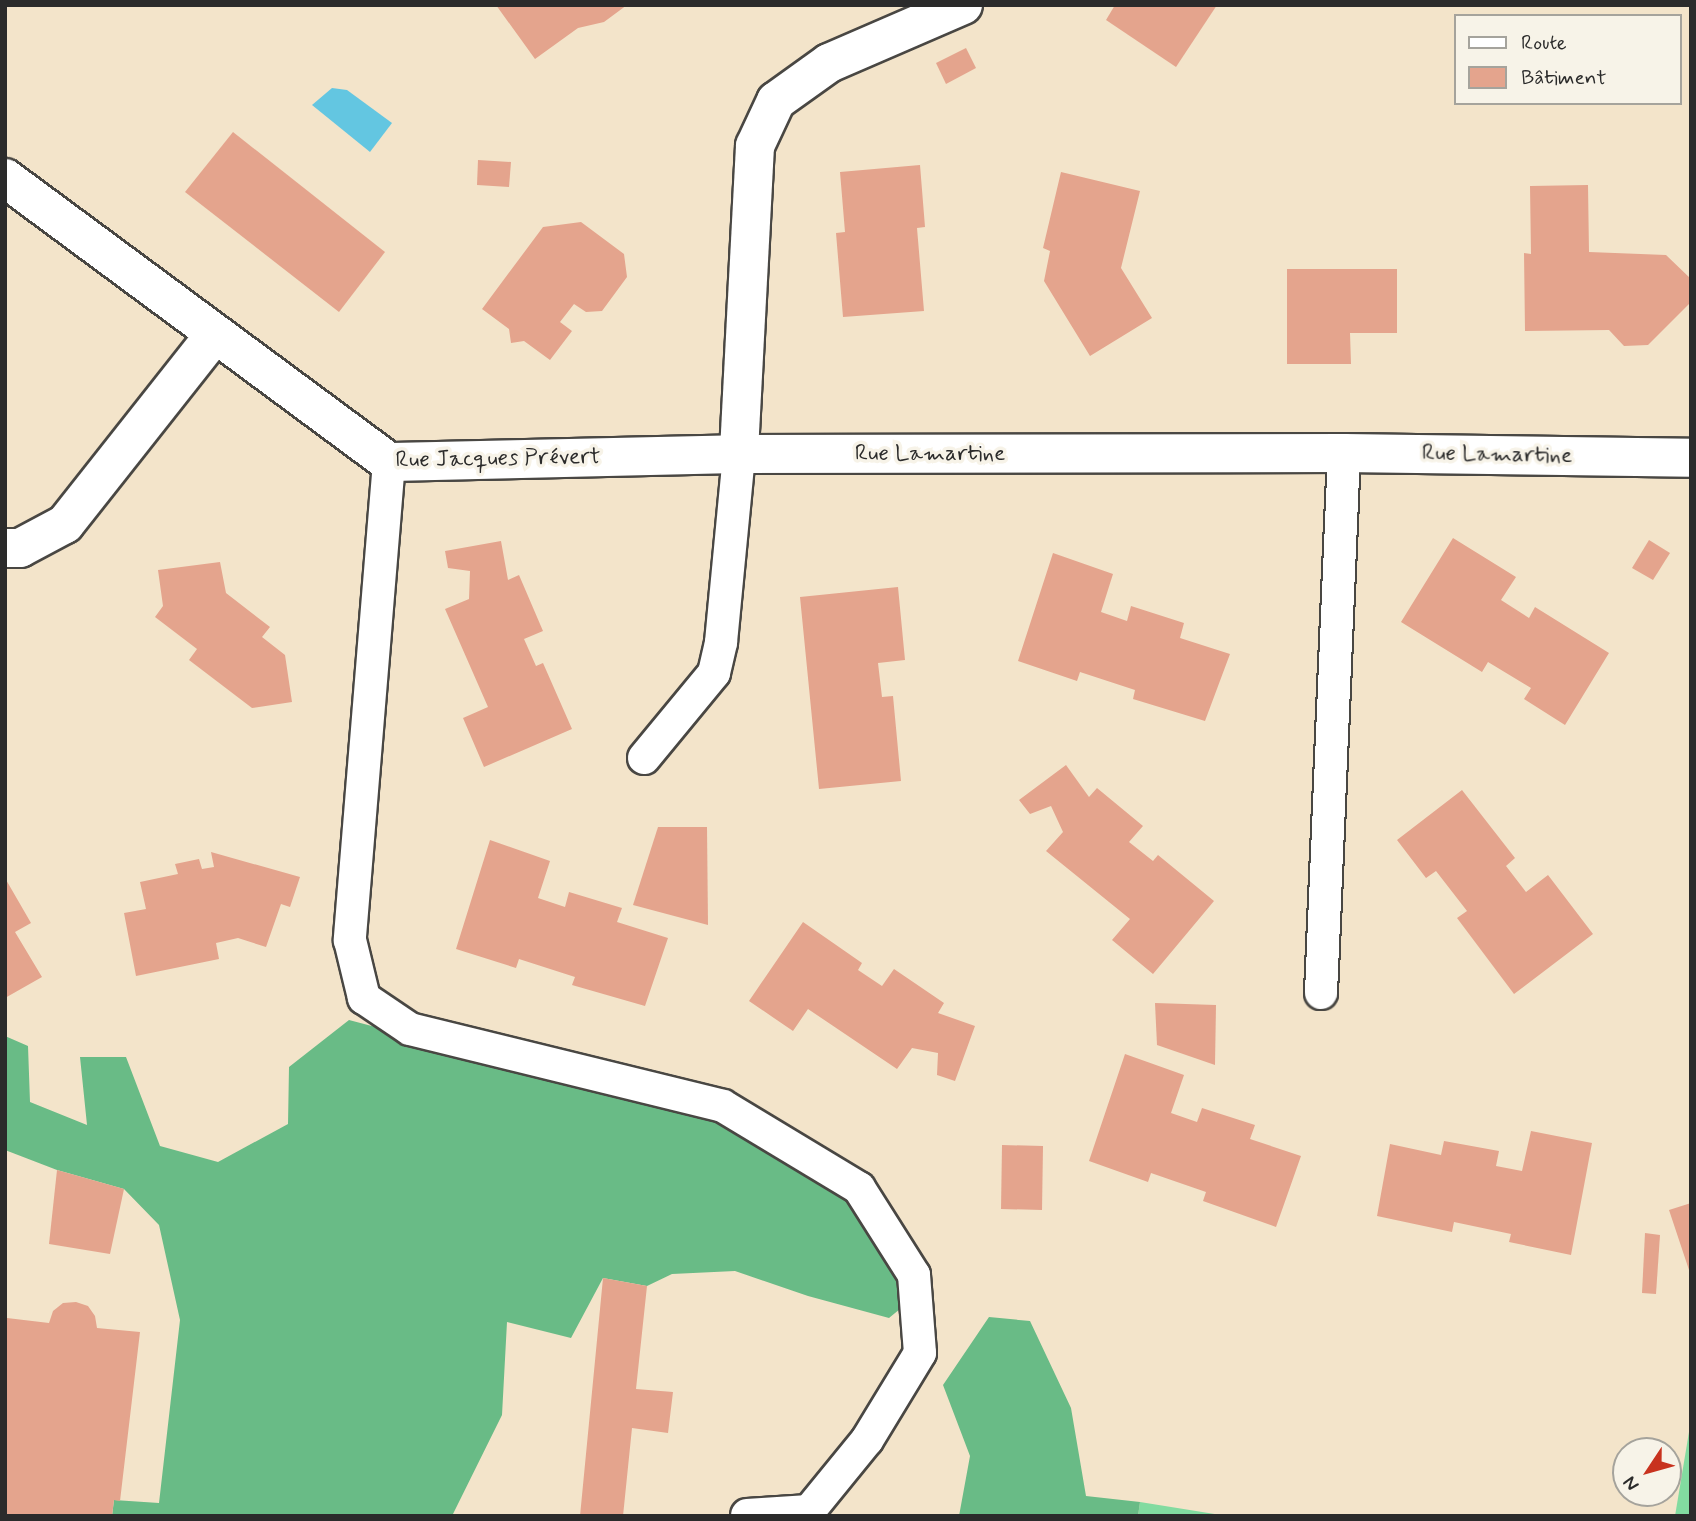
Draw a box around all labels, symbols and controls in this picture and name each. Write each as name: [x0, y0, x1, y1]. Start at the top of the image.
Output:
legend: [1454, 14, 1682, 105]
text: Route: [1521, 29, 1567, 57]
text: Bâtiment: [1521, 64, 1606, 92]
street label: Rue Lamartine: [856, 440, 1004, 468]
street label: Rue Lamartine: [1423, 440, 1571, 470]
street label: Rue Jacques Prévert: [398, 443, 598, 475]
north arrow: [1612, 1437, 1682, 1507]
text: N: [1617, 1471, 1645, 1496]

